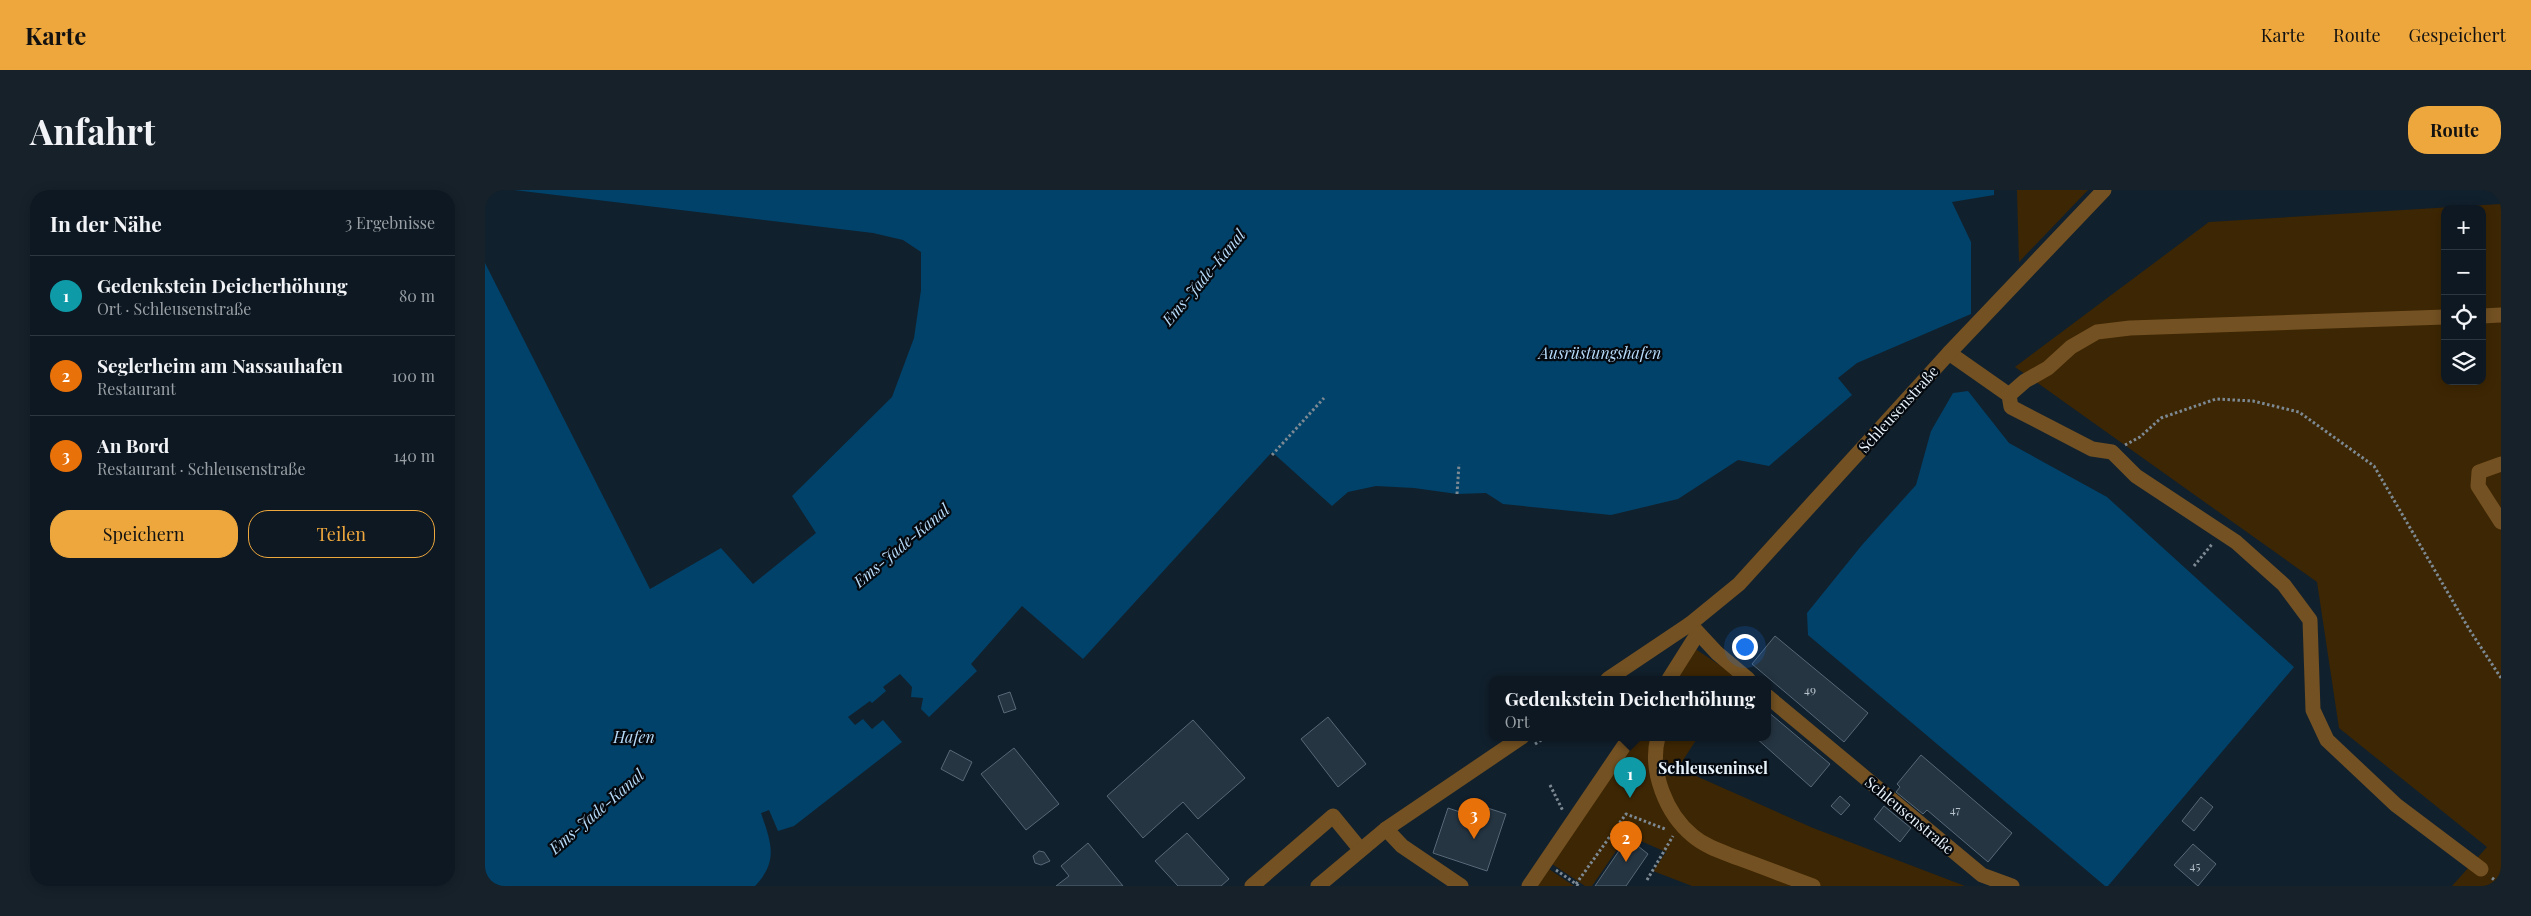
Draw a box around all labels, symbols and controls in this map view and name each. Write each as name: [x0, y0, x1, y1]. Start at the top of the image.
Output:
text: Karte: [25, 19, 86, 51]
text: Karte: [2261, 23, 2305, 47]
text: Route: [2333, 23, 2381, 47]
text: Gespeichert: [2409, 23, 2506, 47]
button: Route: [2408, 106, 2501, 154]
text: Anfahrt: [30, 107, 155, 154]
map controls: [2441, 205, 2486, 385]
button: +: [2441, 205, 2486, 250]
text: In der Nähe: [50, 209, 162, 237]
text: 3 Ergebnisse: [345, 212, 435, 233]
water label: Ems-Jade-Kanal: [1156, 224, 1250, 330]
button: −: [2441, 250, 2486, 295]
text: Gedenkstein Deicherhöhung: [97, 272, 348, 298]
text: 1: [63, 285, 69, 306]
text: 80 m: [399, 285, 435, 306]
button: locate: [2441, 295, 2486, 340]
text: Ort · Schleusenstraße: [97, 298, 251, 319]
button: layers: [2441, 340, 2486, 385]
water label: Ausrüstungshafen: [1537, 342, 1661, 363]
text: Seglerheim am Nassauhafen: [97, 352, 343, 378]
street label: Schleusenstraße: [1854, 361, 1942, 457]
text: 2: [62, 365, 70, 386]
text: 100 m: [392, 365, 435, 386]
text: Restaurant: [97, 378, 176, 399]
text: An Bord: [97, 432, 169, 458]
text: 3: [62, 445, 70, 466]
text: 140 m: [393, 445, 435, 466]
text: Restaurant · Schleusenstraße: [97, 458, 306, 479]
water label: Ems-Jade-Kanal: [848, 498, 954, 592]
button: Speichern: [50, 510, 238, 558]
button: Teilen: [248, 510, 435, 558]
your location: [1732, 634, 1758, 660]
popup: [1489, 676, 1771, 741]
house number: 49: [1804, 681, 1816, 697]
text: Gedenkstein Deicherhöhung: [1505, 685, 1755, 711]
text: Ort: [1505, 711, 1529, 732]
water label: Hafen: [612, 726, 655, 747]
pin: 1: [1614, 757, 1646, 798]
district label: Schleuseninsel: [1658, 757, 1768, 778]
water label: Ems-Jade-Kanal: [543, 764, 648, 859]
street label: Schleusenstraße: [1861, 772, 1959, 858]
pin: 3: [1458, 798, 1490, 839]
house number: 47: [1950, 801, 1960, 817]
pin: 2: [1610, 821, 1642, 862]
house number: 45: [2190, 857, 2200, 873]

